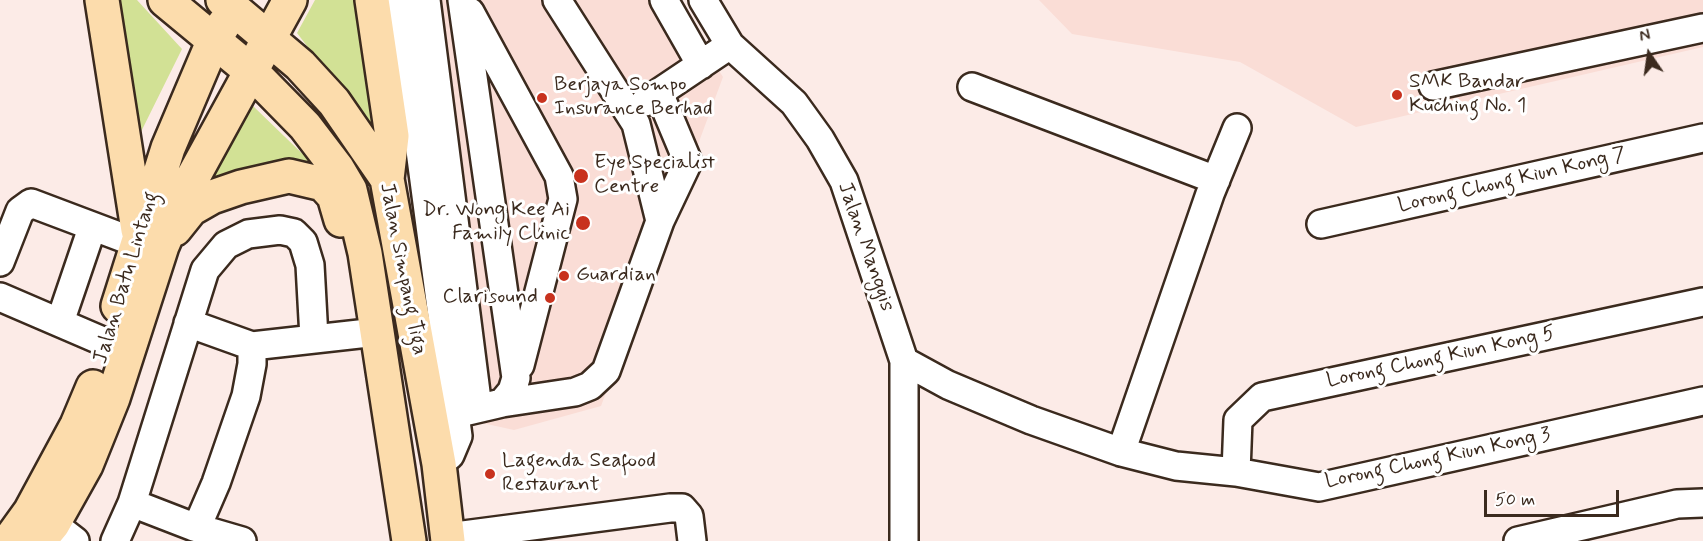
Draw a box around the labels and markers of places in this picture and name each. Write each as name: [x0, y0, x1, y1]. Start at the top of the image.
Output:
place label: SMK Bandar Kuching No. 1: [1409, 70, 1526, 120]
place label: Berjaya Sompo Insurance Berhad: [554, 73, 713, 123]
marker: SMK Bandar Kuching No. 1: [1390, 88, 1404, 102]
marker: Berjaya Sompo Insurance Berhad: [535, 91, 549, 105]
place label: Eye Specialist Centre: [594, 151, 715, 201]
marker: Eye Specialist Centre: [572, 167, 590, 185]
place label: Dr. Wong Kee Ai Family Clinic: [422, 198, 570, 248]
marker: Dr. Wong Kee Ai Family Clinic: [574, 214, 592, 232]
place label: Guardian: [576, 263, 656, 289]
marker: Guardian: [557, 269, 571, 283]
place label: Clarisound: [442, 285, 538, 311]
marker: Clarisound: [543, 291, 557, 305]
place label: Lagenda Seafood Restaurant: [502, 449, 656, 499]
marker: Lagenda Seafood Restaurant: [483, 467, 497, 481]

